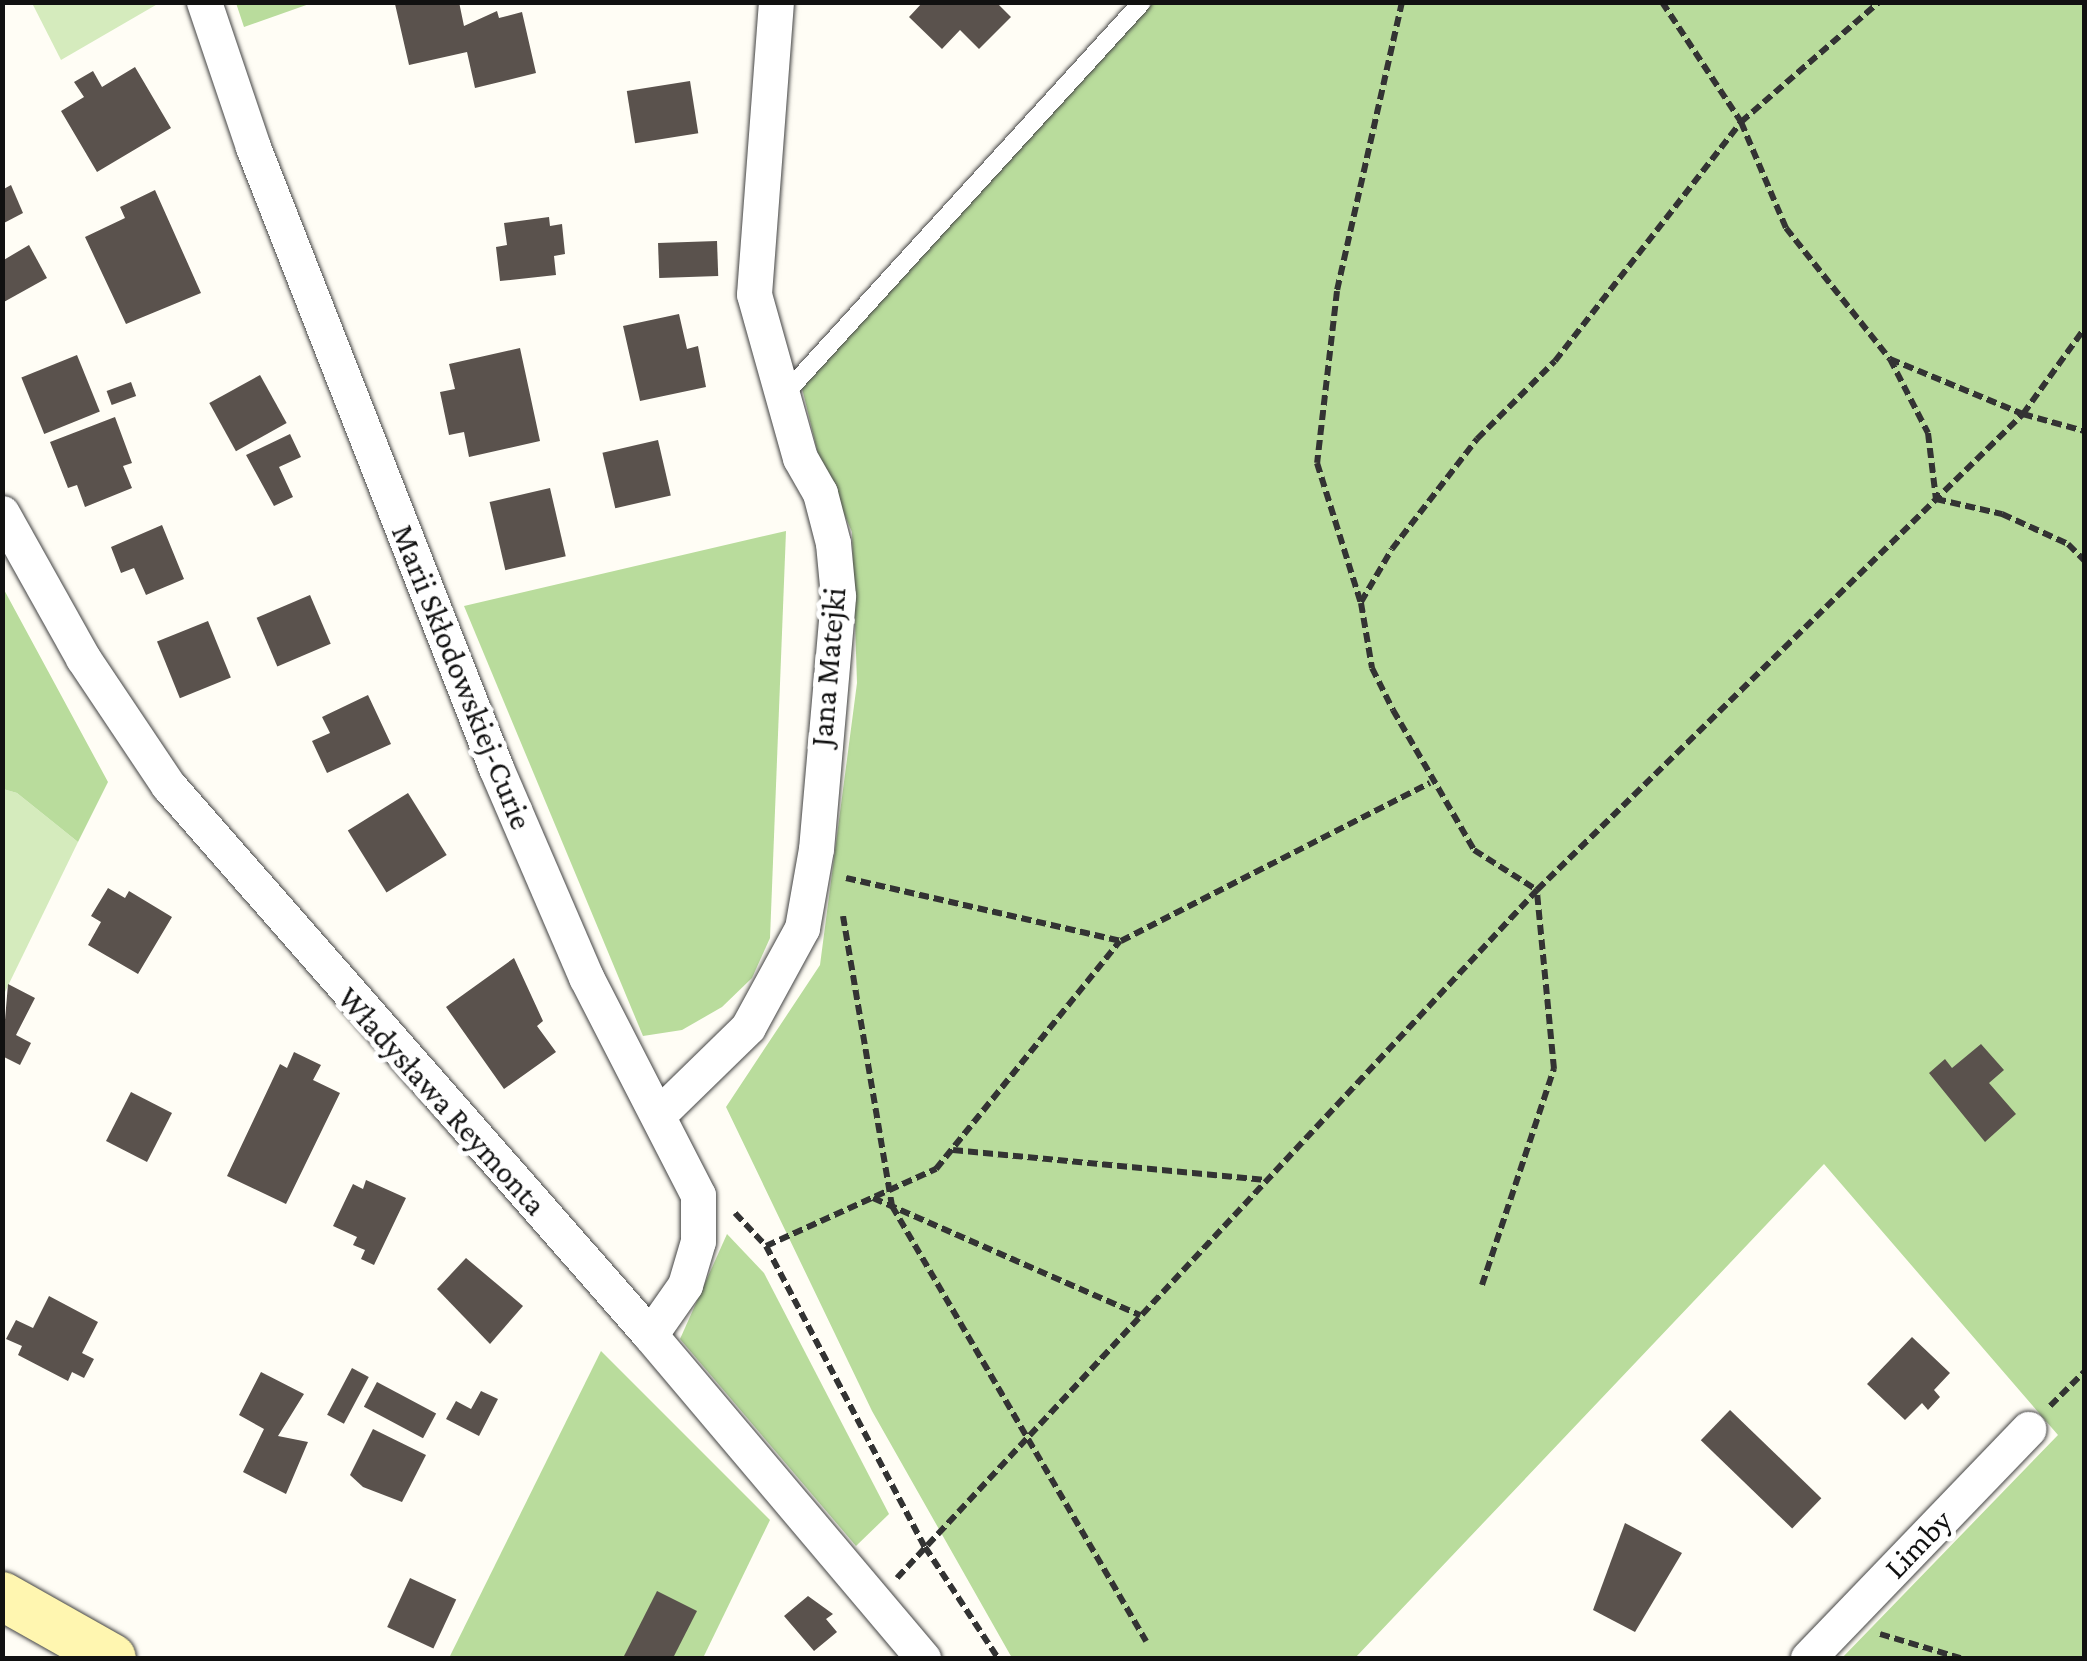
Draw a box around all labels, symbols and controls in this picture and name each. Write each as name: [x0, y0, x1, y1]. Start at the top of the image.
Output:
street label: Marii Skłodowskiej-Curie: [383, 519, 541, 835]
street label: Jana Matejki: [802, 586, 854, 748]
street label: Władysława Reymonta: [329, 979, 555, 1223]
street label: Limby: [1876, 1501, 1960, 1587]

